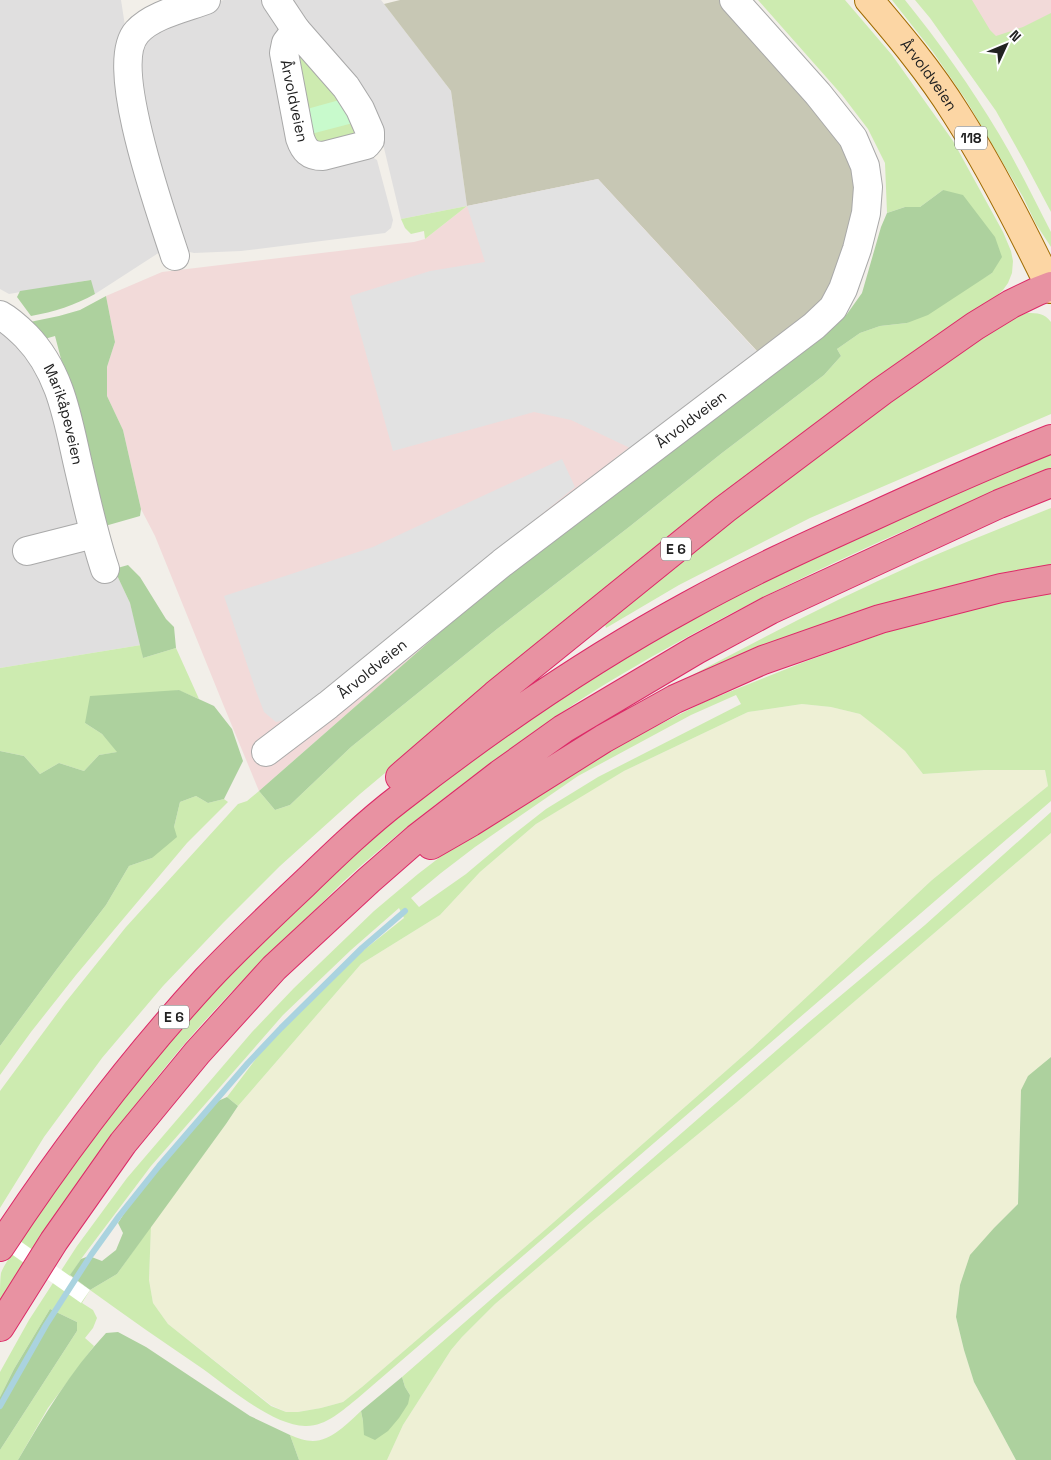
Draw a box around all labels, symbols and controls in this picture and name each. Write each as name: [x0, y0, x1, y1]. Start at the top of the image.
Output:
north arrow: [981, 20, 1031, 70]
text: N: [1006, 26, 1025, 46]
street label: Årvoldveien: [897, 35, 962, 114]
street label: Årvoldveien: [276, 58, 313, 144]
road number: 118: [955, 126, 987, 150]
street label: Marikåpeveien: [40, 361, 88, 466]
street label: Årvoldveien: [652, 386, 730, 452]
road number: E 6: [661, 538, 691, 560]
street label: Årvoldveien: [333, 635, 411, 702]
road number: E 6: [159, 1006, 189, 1028]

